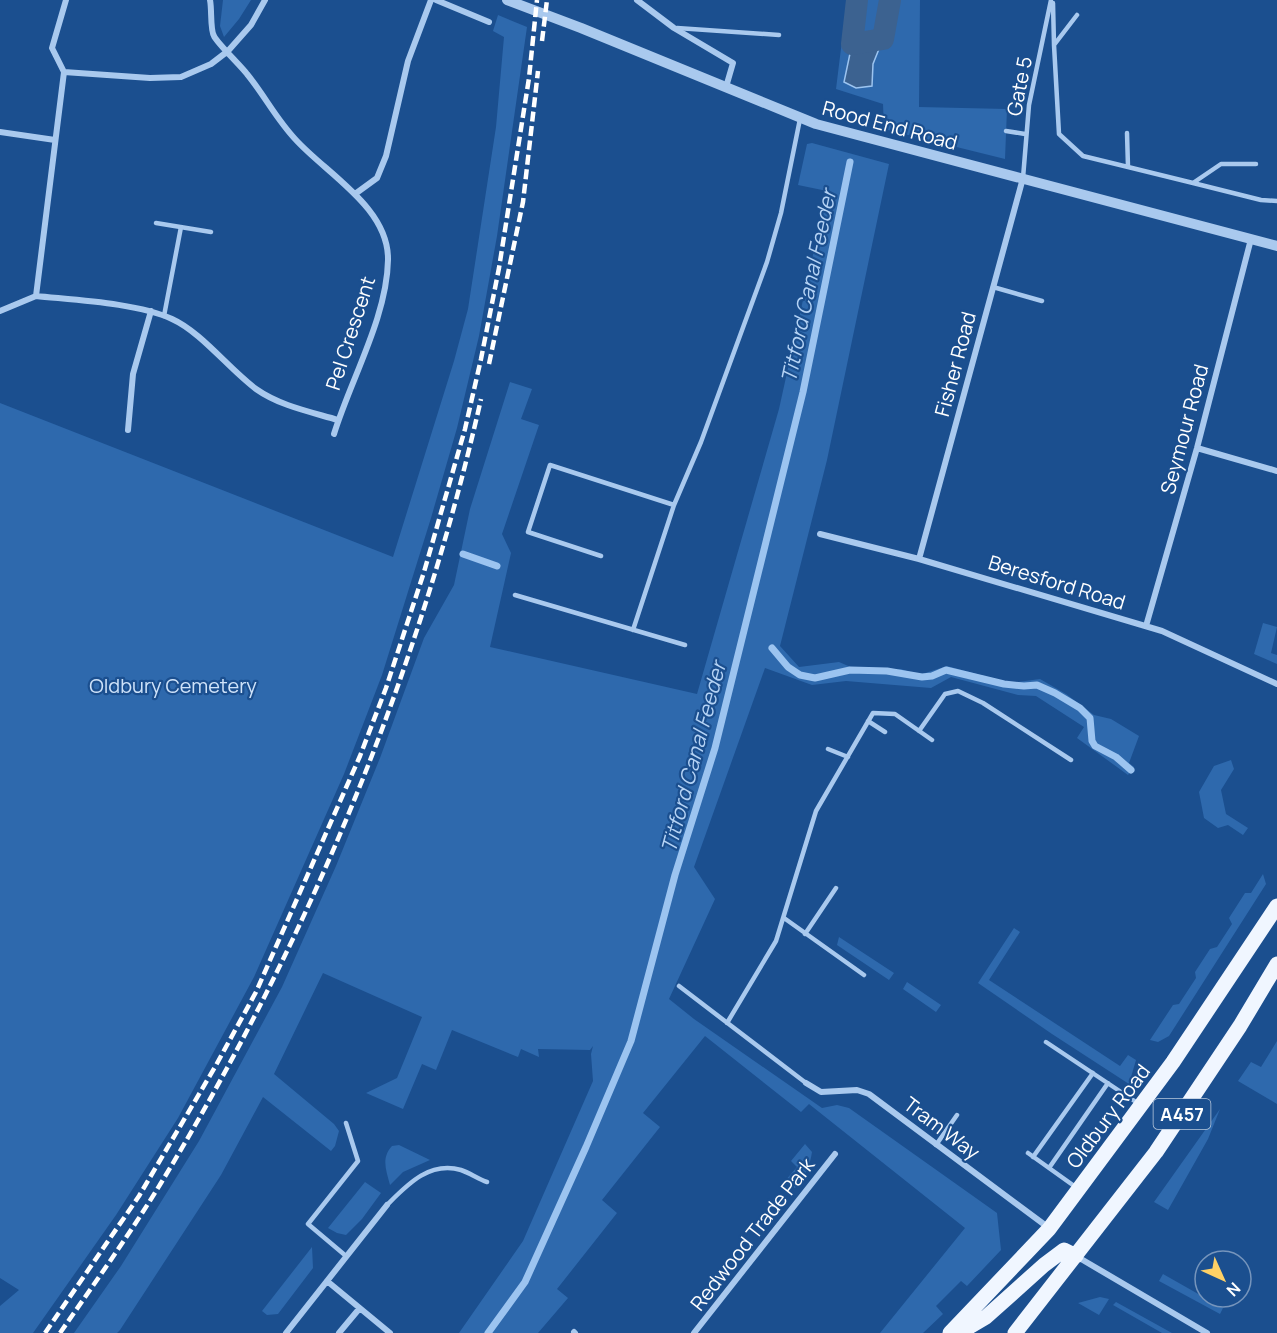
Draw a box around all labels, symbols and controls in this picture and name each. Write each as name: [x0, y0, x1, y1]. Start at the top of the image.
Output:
street label: Gate 5: [1000, 54, 1038, 118]
street label: Rood End Road: [820, 94, 960, 156]
water label: Titford Canal Feeder: [774, 185, 843, 385]
street label: Pel Crescent: [319, 273, 381, 393]
street label: Fisher Road: [928, 309, 982, 419]
street label: Seymour Road: [1154, 361, 1214, 497]
street label: Beresford Road: [985, 548, 1129, 616]
water label: Titford Canal Feeder: [654, 656, 733, 855]
park label: Oldbury Cemetery: [89, 672, 257, 699]
street label: Oldbury Road: [1060, 1058, 1156, 1174]
street label: Tram Way: [898, 1091, 986, 1166]
road number: A457: [1154, 1099, 1210, 1129]
street label: Redwood Trade Park: [684, 1151, 821, 1316]
north arrow: [1193, 1249, 1253, 1309]
text: N: [1222, 1278, 1245, 1301]

